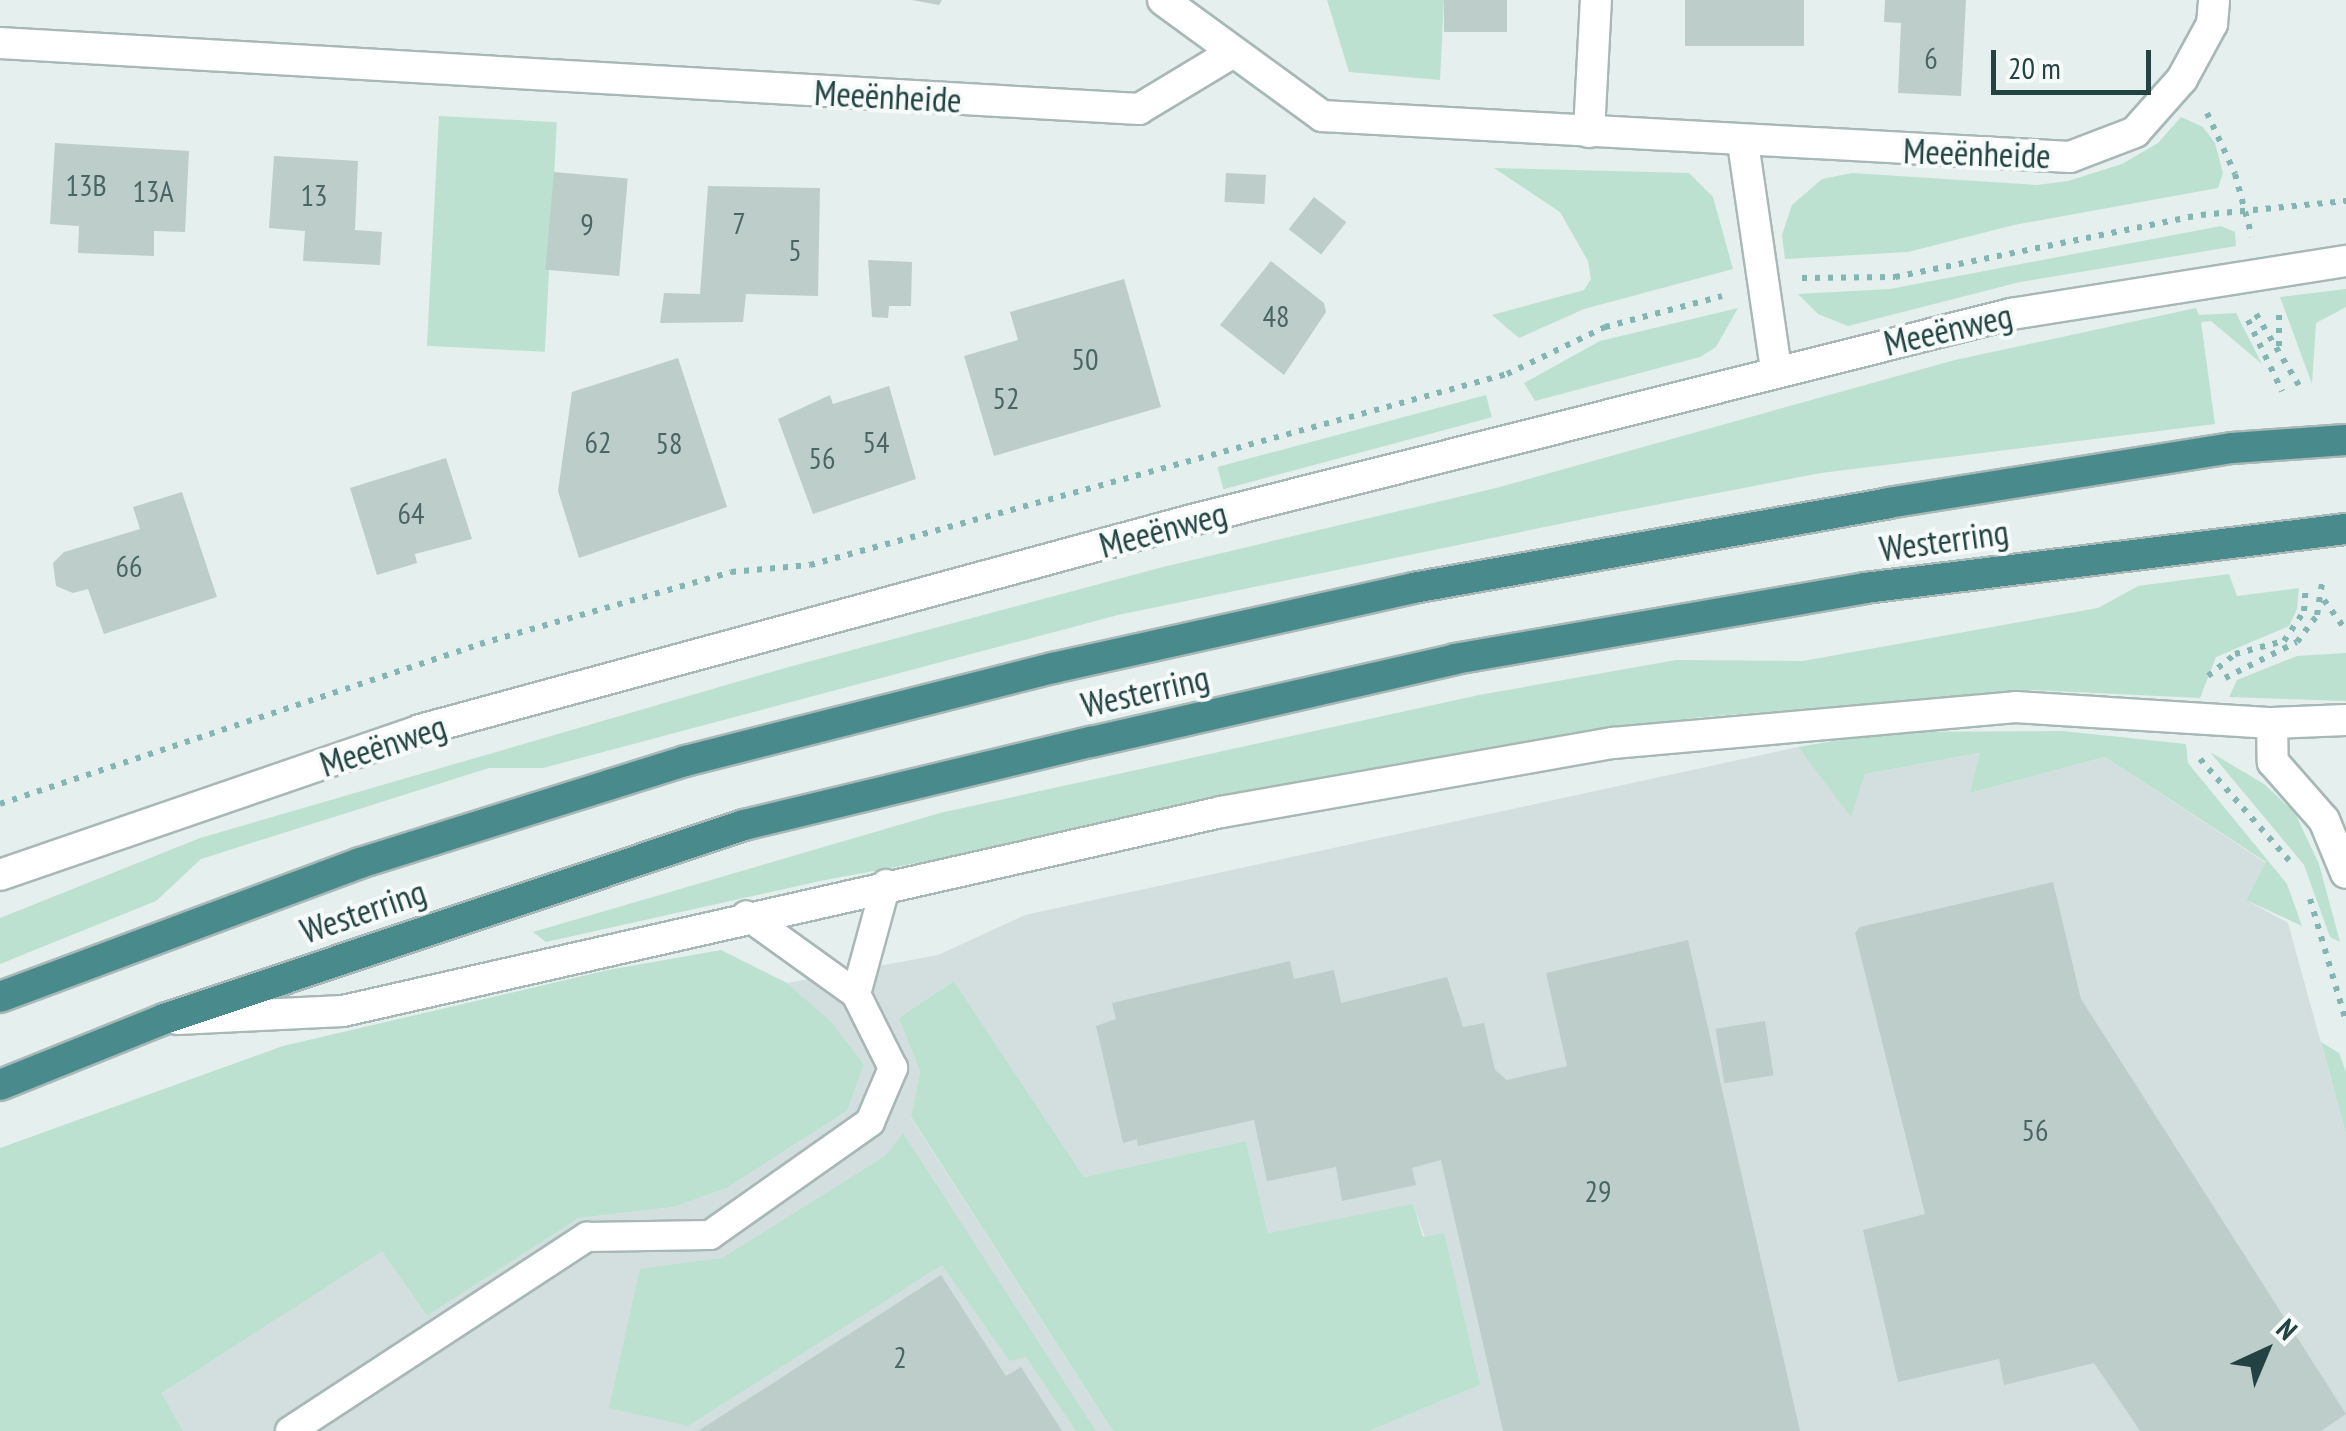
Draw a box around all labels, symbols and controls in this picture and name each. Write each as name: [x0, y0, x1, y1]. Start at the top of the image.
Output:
scale bar: [1996, 30, 2156, 92]
house number: 6: [1924, 40, 1938, 76]
text: 20 m: [2008, 48, 2061, 87]
street label: Meeënheide: [813, 71, 963, 121]
street label: Meeënheide: [1903, 129, 2051, 177]
house number: 13B: [65, 167, 107, 203]
house number: 13A: [132, 173, 174, 209]
house number: 13: [301, 177, 327, 213]
house number: 7: [732, 205, 746, 241]
house number: 9: [580, 206, 594, 242]
house number: 5: [788, 232, 802, 268]
street label: Meeënweg: [1880, 294, 2016, 364]
house number: 48: [1263, 298, 1289, 334]
house number: 50: [1072, 341, 1098, 377]
house number: 52: [993, 380, 1019, 416]
house number: 62: [585, 424, 611, 460]
house number: 54: [863, 424, 889, 460]
house number: 58: [656, 425, 682, 461]
house number: 56: [809, 440, 835, 476]
street label: Meeënweg: [1095, 492, 1231, 566]
house number: 64: [398, 495, 424, 531]
street label: Westerring: [1877, 510, 2011, 570]
house number: 66: [116, 548, 142, 584]
street label: Westerring: [1077, 656, 1213, 726]
street label: Meeënweg: [315, 705, 451, 785]
street label: Westerring: [295, 870, 431, 952]
house number: 56: [2022, 1112, 2048, 1148]
house number: 29: [1585, 1173, 1611, 1209]
north arrow: [2216, 1301, 2316, 1401]
text: N: [2269, 1310, 2305, 1348]
house number: 2: [893, 1339, 907, 1375]

